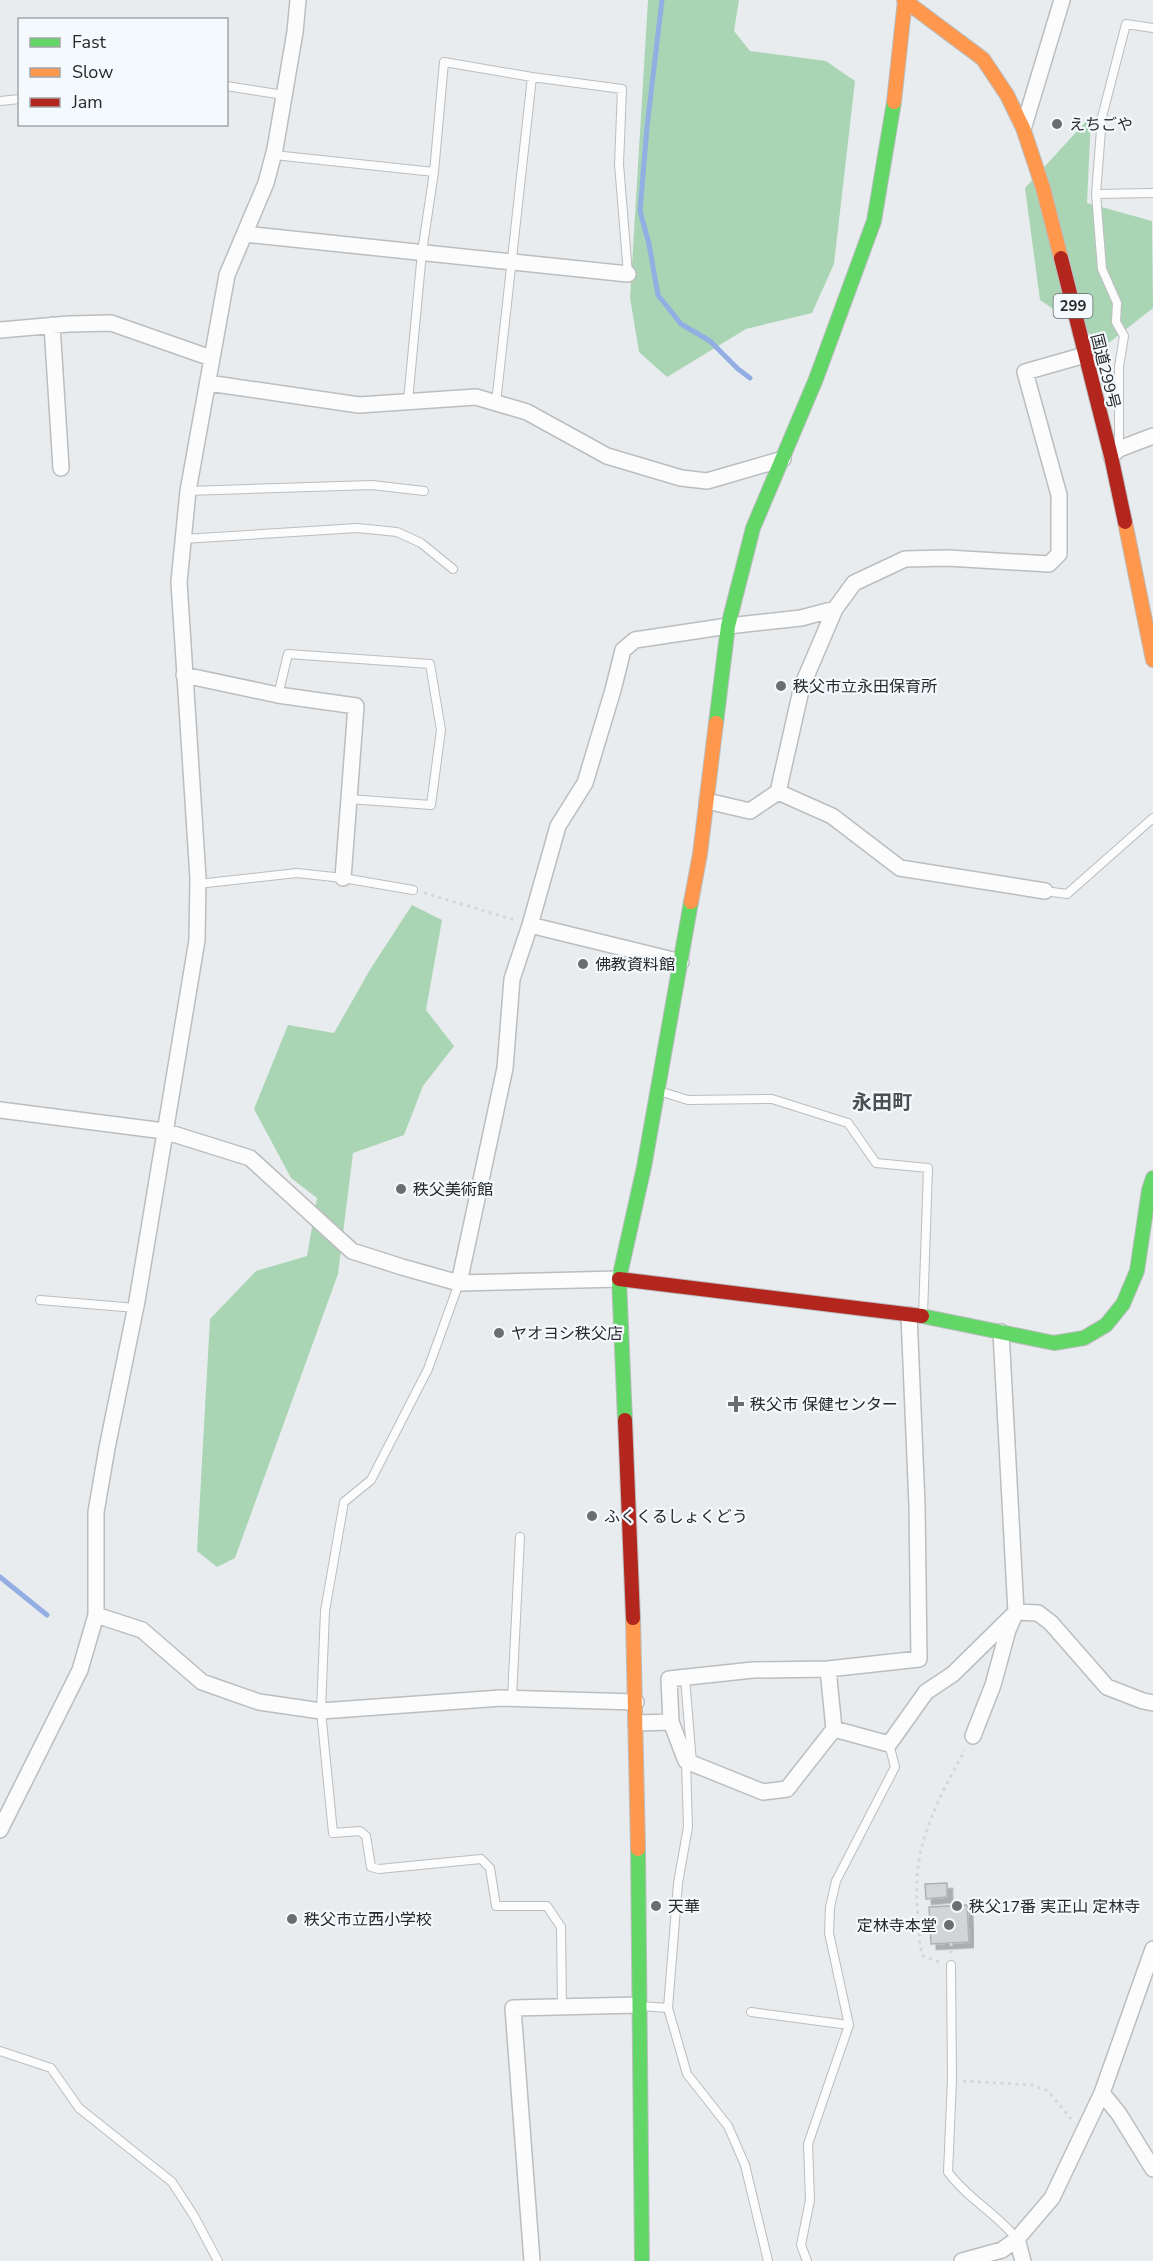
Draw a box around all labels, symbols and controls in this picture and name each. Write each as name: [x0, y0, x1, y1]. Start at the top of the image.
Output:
legend: [18, 18, 228, 126]
text: Fast: [72, 30, 107, 54]
text: Slow: [72, 60, 113, 84]
text: Jam: [71, 90, 103, 114]
place label: えちごや: [1069, 114, 1133, 136]
marker: えちごや: [1050, 117, 1064, 131]
road number: 299: [1054, 294, 1092, 318]
street label: 国道299号: [1085, 331, 1125, 411]
place label: 秩父市立永田保育所: [793, 676, 937, 698]
marker: 秩父市立永田保育所: [774, 679, 788, 693]
place label: 佛教資料館: [595, 954, 675, 976]
marker: 佛教資料館: [576, 957, 590, 971]
district label: 永田町: [852, 1089, 912, 1116]
place label: 秩父美術館: [413, 1179, 493, 1201]
marker: 秩父美術館: [394, 1182, 408, 1196]
place label: ヤオヨシ秩父店: [511, 1323, 623, 1345]
marker: ヤオヨシ秩父店: [492, 1326, 506, 1340]
place label: 秩父市 保健センター: [750, 1394, 898, 1416]
marker: 秩父市 保健センター: [727, 1395, 745, 1413]
place label: ふくくるしょくどう: [604, 1506, 748, 1528]
marker: ふくくるしょくどう: [585, 1509, 599, 1523]
place label: 天華: [668, 1896, 700, 1918]
place label: 秩父17番 実正山 定林寺: [969, 1896, 1140, 1918]
marker: 天華: [649, 1899, 663, 1913]
marker: 秩父17番 実正山 定林寺: [950, 1899, 964, 1913]
place label: 秩父市立西小学校: [304, 1909, 432, 1931]
marker: 秩父市立西小学校: [285, 1912, 299, 1926]
place label: 定林寺本堂: [857, 1915, 937, 1937]
marker: 定林寺本堂: [942, 1918, 956, 1932]

